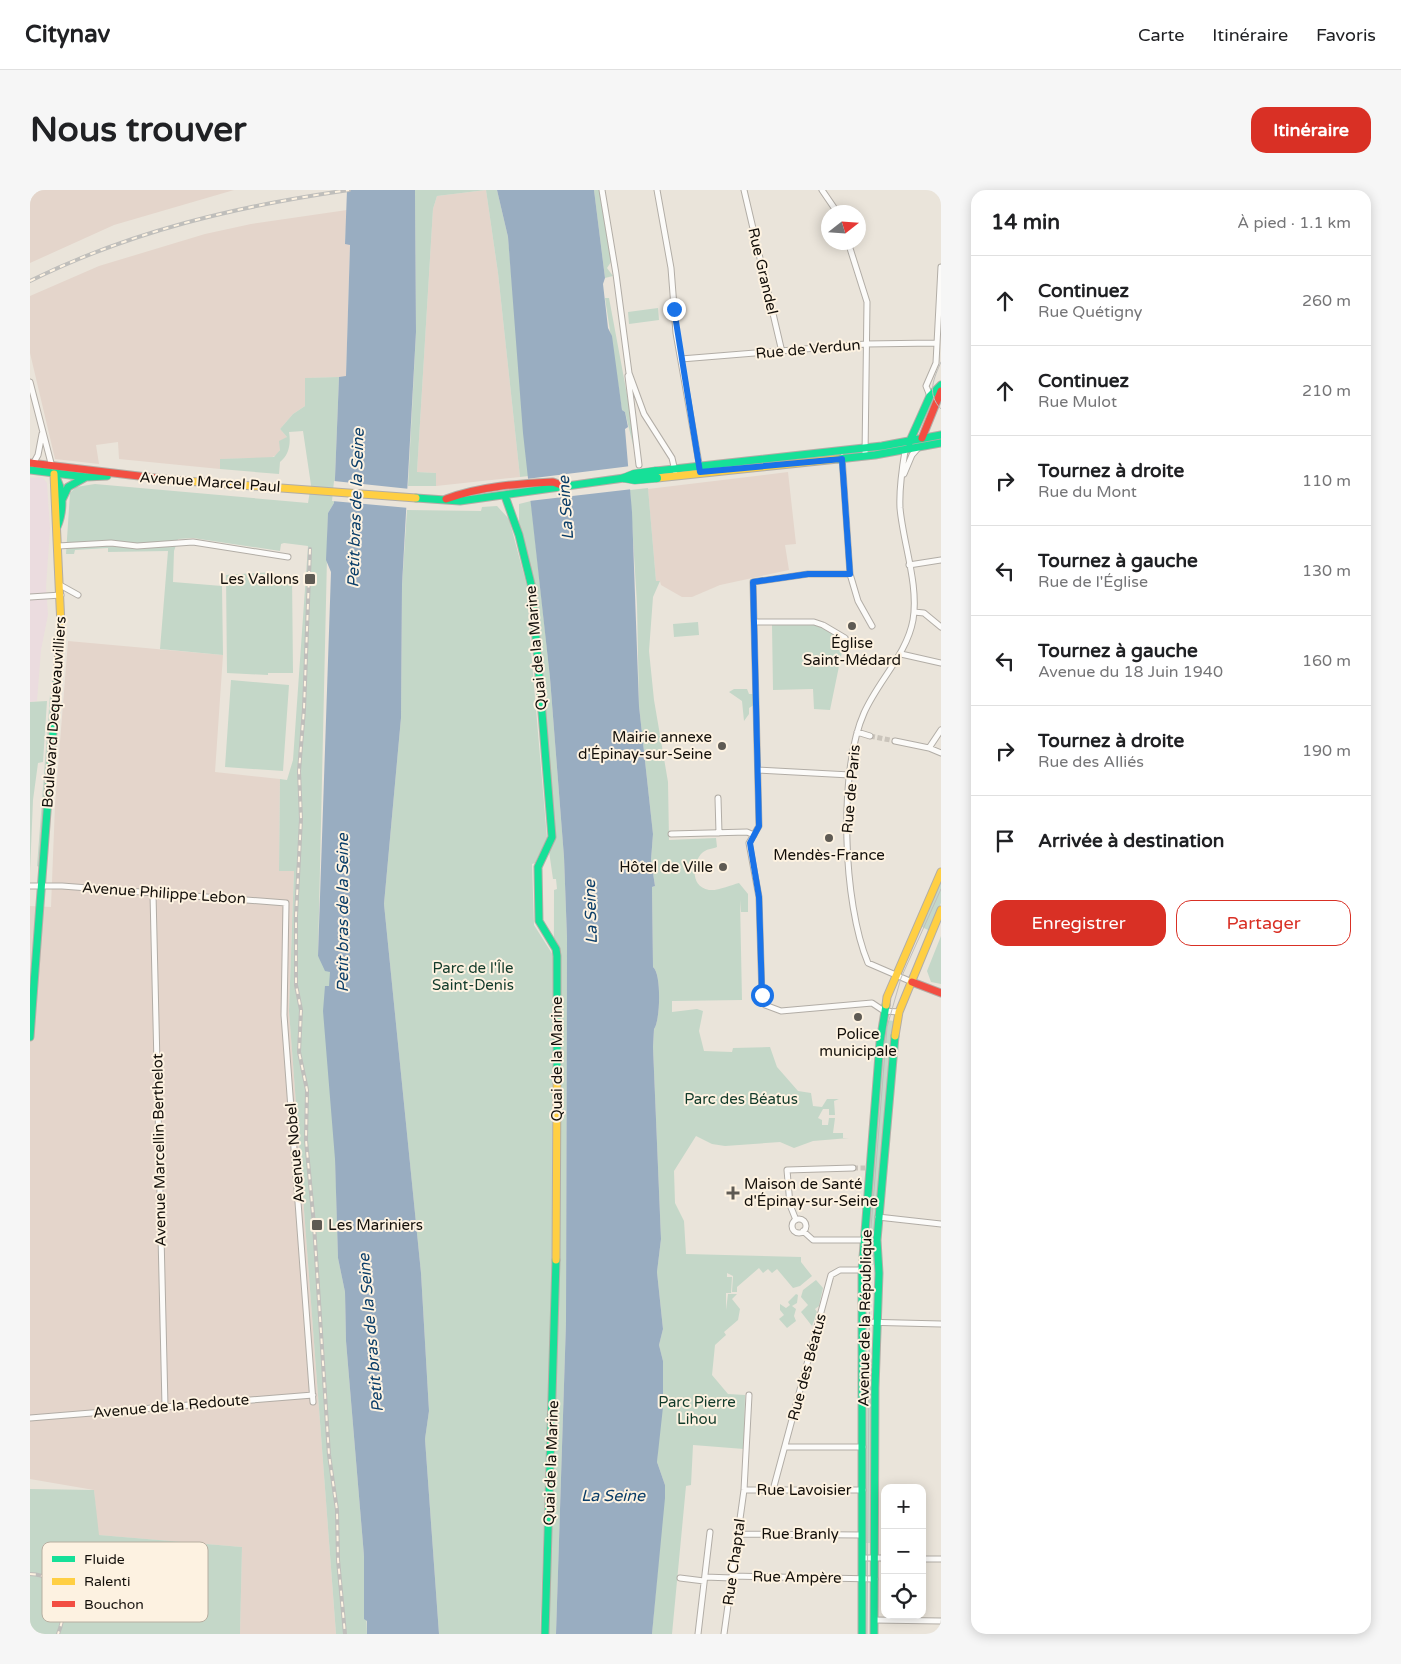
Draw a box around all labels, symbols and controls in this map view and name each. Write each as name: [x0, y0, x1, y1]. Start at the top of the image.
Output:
text: Citynav: [25, 20, 110, 49]
text: Carte: [1138, 24, 1184, 46]
text: Itinéraire: [1212, 24, 1288, 46]
text: Favoris: [1316, 24, 1376, 46]
button: Itinéraire: [1251, 107, 1371, 153]
text: Nous trouver: [30, 109, 246, 151]
north arrow: [821, 205, 866, 250]
text: 14 min: [991, 210, 1060, 235]
text: À pied · 1.1 km: [1237, 213, 1351, 233]
street label: Rue Grandel: [744, 226, 782, 316]
text: Continuez: [1038, 280, 1129, 302]
icon: ahead: [991, 287, 1019, 315]
text: 260 m: [1302, 291, 1351, 311]
route end: [663, 298, 686, 321]
text: Rue Quétigny: [1038, 302, 1142, 322]
street label: Rue de Verdun: [755, 335, 861, 363]
text: Continuez: [1038, 370, 1129, 392]
icon: ahead: [991, 377, 1019, 405]
text: 210 m: [1302, 381, 1351, 401]
text: Rue Mulot: [1038, 392, 1117, 412]
water label: Petit bras de la Seine: [343, 427, 369, 588]
text: Tournez à droite: [1038, 460, 1184, 482]
icon: right: [991, 467, 1019, 495]
street label: Avenue Marcel Paul: [139, 468, 281, 496]
text: 110 m: [1302, 471, 1351, 491]
water label: La Seine: [554, 474, 578, 541]
text: Rue du Mont: [1038, 482, 1137, 502]
text: Tournez à gauche: [1038, 550, 1198, 572]
icon: left: [991, 557, 1019, 585]
text: 130 m: [1302, 561, 1351, 581]
place label: Les Vallons: [220, 570, 299, 588]
marker: Les Vallons: [303, 572, 317, 586]
text: Rue de l'Église: [1038, 572, 1148, 592]
street label: Quai de la Marine: [522, 585, 550, 711]
street label: Boulevard Dequevauvilliers: [38, 616, 70, 808]
marker: Église Saint-Médard: [846, 620, 858, 632]
place label: Église Saint-Médard: [803, 634, 901, 669]
text: Tournez à gauche: [1038, 640, 1198, 662]
icon: left: [991, 647, 1019, 675]
text: 160 m: [1302, 651, 1351, 671]
text: Avenue du 18 Juin 1940: [1038, 662, 1223, 682]
place label: Mairie annexe d'Épinay-sur-Seine: [578, 728, 712, 763]
text: Tournez à droite: [1038, 730, 1184, 752]
icon: right: [991, 737, 1019, 765]
marker: Mairie annexe d'Épinay-sur-Seine: [716, 740, 728, 752]
text: 190 m: [1302, 741, 1351, 761]
street label: Rue de Paris: [838, 744, 864, 834]
text: Rue des Alliés: [1038, 752, 1144, 772]
icon: arrive: [991, 827, 1019, 855]
text: Arrivée à destination: [1038, 830, 1224, 852]
water label: Petit bras de la Seine: [333, 832, 353, 993]
marker: Mendès-France: [823, 832, 835, 844]
place label: Mendès-France: [773, 846, 885, 864]
place label: Hôtel de Ville: [619, 858, 713, 876]
marker: Hôtel de Ville: [717, 861, 729, 873]
street label: Avenue Philippe Lebon: [82, 878, 246, 908]
water label: La Seine: [580, 879, 602, 944]
button: Enregistrer: [991, 900, 1166, 946]
button: Partager: [1176, 900, 1351, 946]
park label: Parc de l'Île Saint-Denis: [432, 959, 514, 994]
route start: [751, 984, 774, 1007]
street label: Quai de la Marine: [548, 996, 566, 1122]
marker: Police municipale: [852, 1011, 864, 1023]
place label: Police municipale: [819, 1025, 897, 1060]
street label: Avenue Marcellin Berthelot: [148, 1053, 170, 1247]
park label: Parc des Béatus: [684, 1090, 798, 1108]
street label: Avenue Nobel: [282, 1102, 308, 1204]
place label: Maison de Santé d'Épinay-sur-Seine: [744, 1175, 878, 1210]
marker: Maison de Santé d'Épinay-sur-Seine: [726, 1186, 740, 1200]
place label: Les Mariniers: [328, 1216, 423, 1234]
marker: Les Mariniers: [310, 1218, 324, 1232]
street label: Avenue de la République: [854, 1229, 876, 1407]
water label: Petit bras de la Seine: [354, 1252, 388, 1413]
street label: Rue des Béatus: [784, 1311, 830, 1423]
street label: Avenue de la Redoute: [92, 1390, 250, 1422]
park label: Parc Pierre Lihou: [658, 1393, 736, 1428]
street label: Quai de la Marine: [540, 1400, 562, 1526]
street label: Rue Lavoisier: [756, 1481, 852, 1499]
map controls: [881, 1484, 926, 1619]
button: +: [881, 1484, 926, 1529]
water label: La Seine: [581, 1486, 646, 1506]
street label: Rue Chaptal: [719, 1517, 749, 1607]
street label: Rue Branly: [761, 1525, 839, 1543]
button: −: [881, 1529, 926, 1574]
legend: [42, 1542, 208, 1622]
text: Fluide: [84, 1551, 125, 1568]
street label: Rue Ampère: [752, 1567, 842, 1587]
text: Ralenti: [84, 1573, 130, 1590]
button: locate: [881, 1574, 926, 1619]
text: Bouchon: [84, 1596, 144, 1613]

